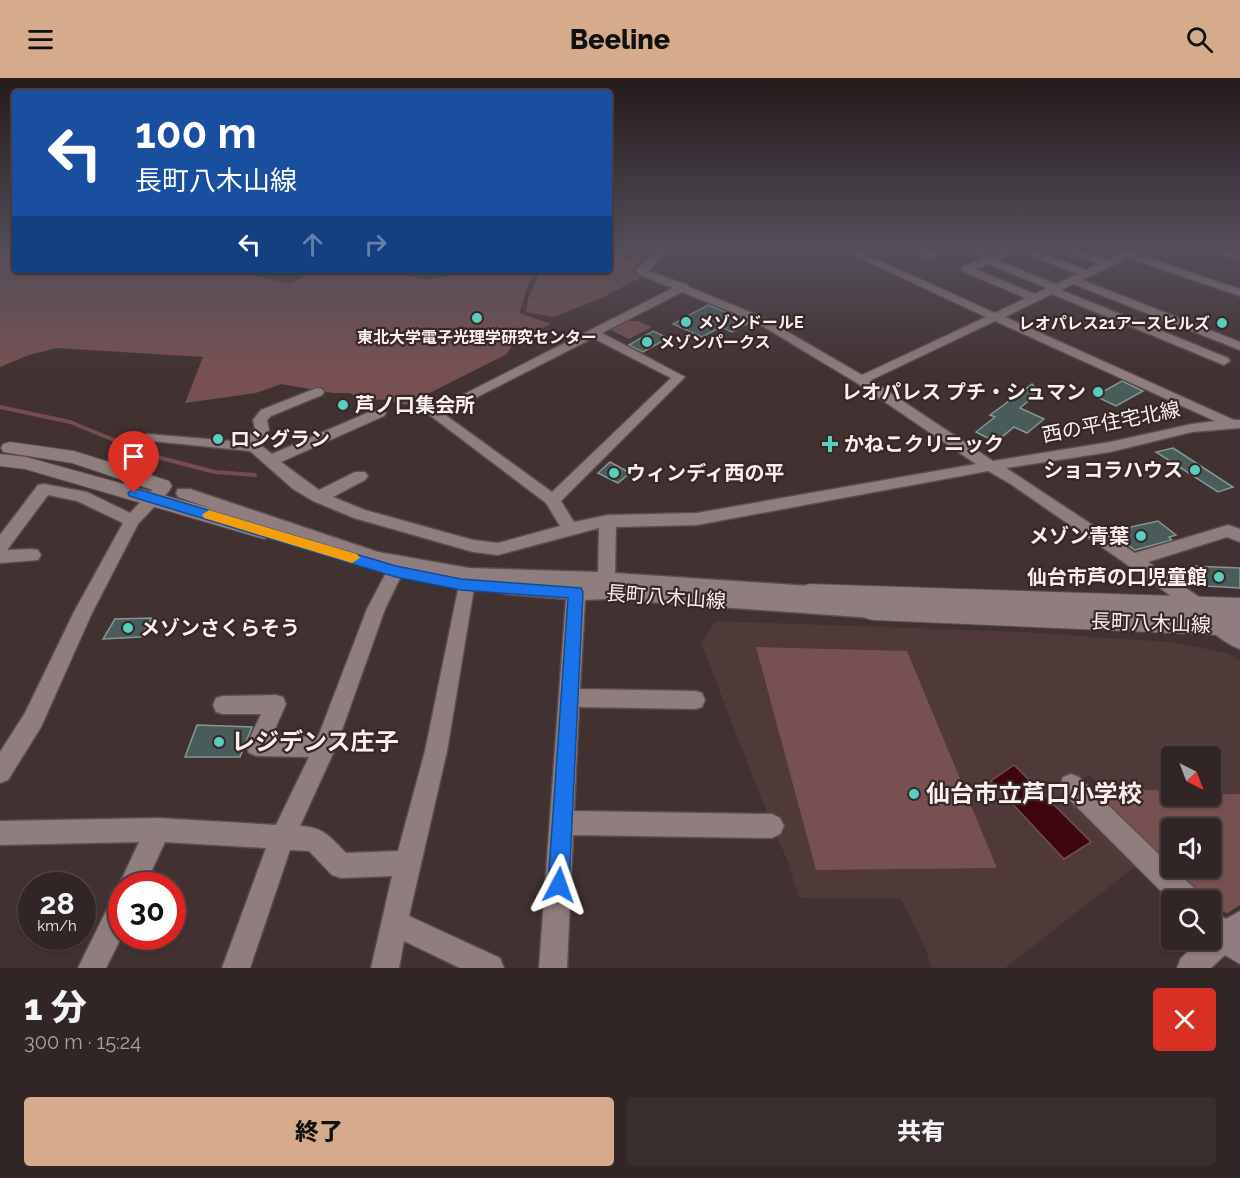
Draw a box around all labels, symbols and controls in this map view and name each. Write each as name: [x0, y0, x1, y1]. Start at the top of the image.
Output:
icon: menu: [24, 23, 57, 56]
icon: search: [1183, 23, 1216, 56]
text: Beeline: [570, 24, 670, 55]
text: 100 m: [135, 109, 257, 158]
icon: left: [36, 114, 114, 192]
text: 長町八木山線: [135, 165, 297, 196]
icon: left: [233, 228, 266, 261]
icon: ahead: [296, 228, 329, 261]
icon: right: [359, 228, 392, 261]
marker: 東北大学電子光理学研究センター: [470, 311, 484, 325]
place label: メゾンドールE: [698, 313, 804, 332]
place label: レオパレス21アースヒルズ: [1019, 314, 1210, 333]
marker: メゾンドールE: [679, 315, 693, 329]
marker: レオパレス21アースヒルズ: [1215, 316, 1229, 330]
place label: 東北大学電子光理学研究センター: [357, 328, 597, 347]
place label: メゾンパークス: [659, 333, 771, 352]
marker: メゾンパークス: [640, 335, 654, 349]
place label: レオパレス プチ・シュマン: [841, 380, 1086, 404]
marker: レオパレス プチ・シュマン: [1091, 385, 1105, 399]
place label: 芦ノ口集会所: [355, 393, 475, 417]
street label: 西の平住宅北線: [1040, 397, 1182, 447]
marker: 芦ノ口集会所: [336, 398, 350, 412]
place label: ロングラン: [230, 427, 330, 451]
pin: [108, 431, 159, 493]
marker: ロングラン: [211, 432, 225, 446]
place label: かねこクリニック: [844, 432, 1004, 456]
marker: かねこクリニック: [821, 435, 839, 453]
icon: arrive: [117, 440, 150, 473]
place label: ショコラハウス: [1043, 458, 1183, 482]
place label: ウィンディ西の平: [626, 461, 785, 485]
marker: ショコラハウス: [1188, 463, 1202, 477]
marker: ウィンディ西の平: [607, 466, 621, 480]
place label: メゾン青葉: [1029, 524, 1129, 548]
marker: メゾン青葉: [1134, 529, 1148, 543]
place label: 仙台市芦の口児童館: [1027, 565, 1207, 589]
marker: 仙台市芦の口児童館: [1212, 570, 1226, 584]
street label: 長町八木山線: [605, 581, 727, 613]
street label: 長町八木山線: [1091, 609, 1211, 637]
place label: メゾンさくらそう: [140, 616, 300, 640]
marker: メゾンさくらそう: [121, 621, 135, 635]
place label: レジデンス庄子: [231, 727, 399, 756]
marker: レジデンス庄子: [212, 735, 226, 749]
north arrow: [1161, 746, 1221, 806]
map controls: [1161, 746, 1221, 950]
place label: 仙台市立芦口小学校: [926, 779, 1142, 808]
marker: 仙台市立芦口小学校: [907, 787, 921, 801]
button: sound: [1161, 818, 1221, 878]
position arrow: [527, 853, 591, 917]
speed limit sign: 30: [108, 872, 186, 950]
text: 28: [39, 886, 75, 921]
button: search: [1161, 890, 1221, 950]
text: km/h: [37, 917, 77, 935]
text: 1 分: [24, 986, 87, 1028]
button: close: [1153, 988, 1216, 1051]
text: 300 m · 15:24: [24, 1030, 141, 1054]
button: 終了: [24, 1097, 614, 1166]
button: 共有: [626, 1097, 1216, 1166]

